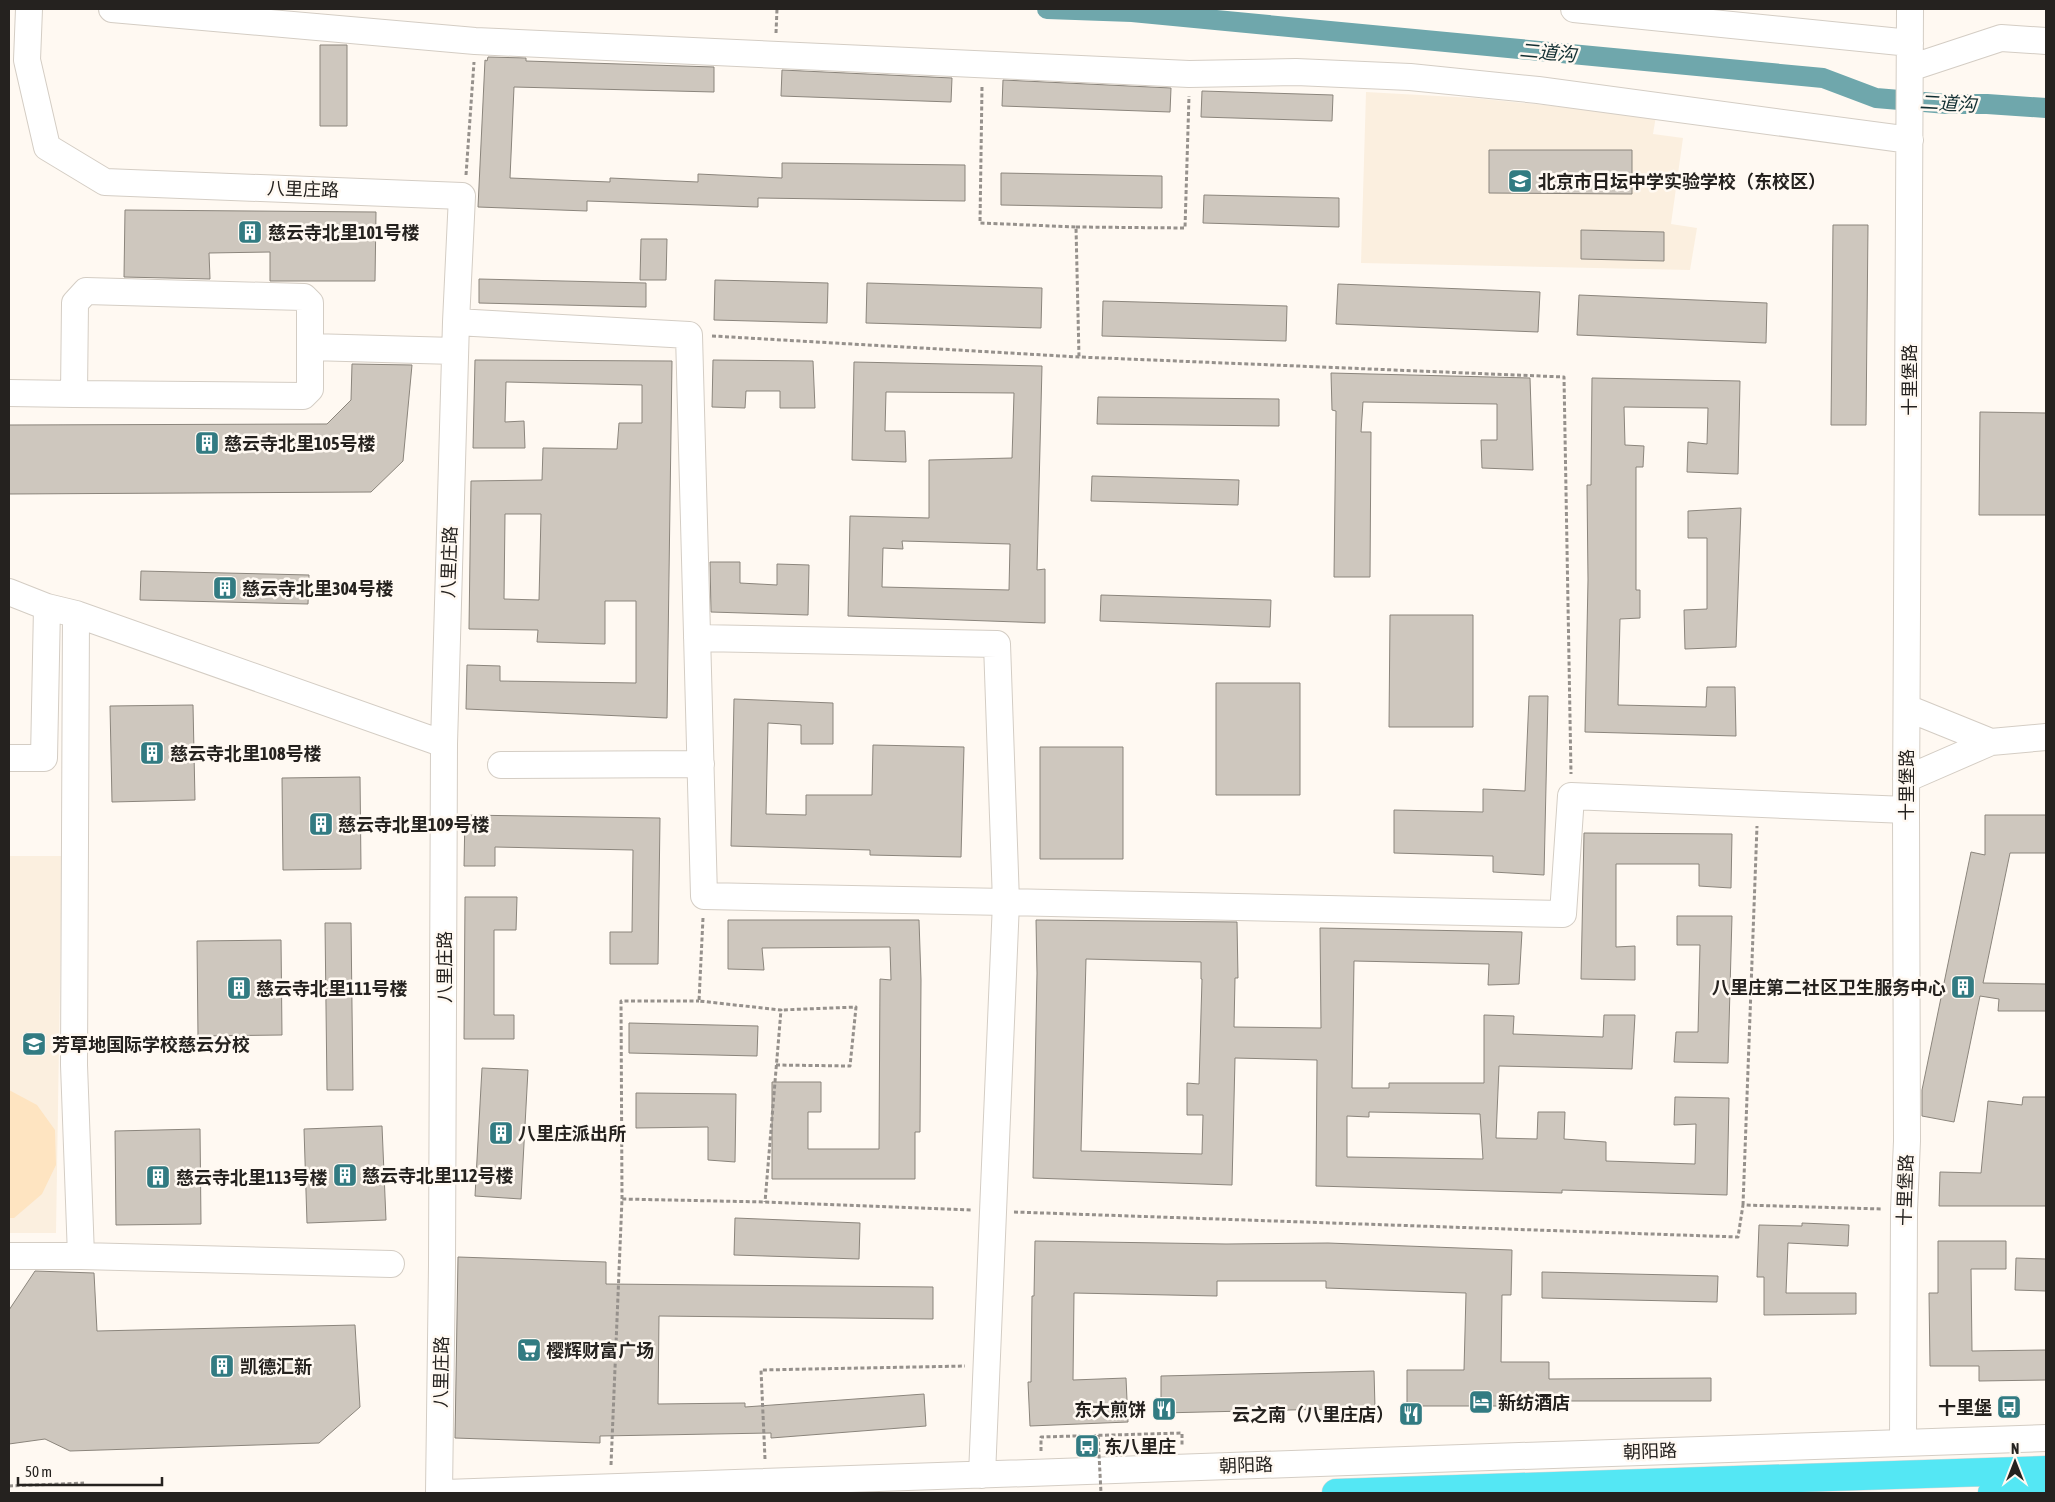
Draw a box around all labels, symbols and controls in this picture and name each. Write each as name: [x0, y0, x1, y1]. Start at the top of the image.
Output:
water label: 二道沟: [1519, 39, 1579, 66]
water label: 二道沟: [1919, 91, 1979, 116]
school or university icon: 北京市日坛中学实验学校（东校区）: [1507, 168, 1533, 194]
place label: 北京市日坛中学实验学校（东校区）: [1538, 171, 1826, 192]
street label: 八里庄路: [267, 177, 339, 201]
building icon: 慈云寺北里101号楼: [237, 219, 263, 245]
place label: 慈云寺北里101号楼: [268, 222, 419, 243]
street label: 十里堡路: [1899, 344, 1920, 416]
building icon: 慈云寺北里105号楼: [194, 430, 220, 456]
place label: 慈云寺北里105号楼: [224, 433, 375, 454]
street label: 八里庄路: [437, 526, 461, 598]
building icon: 慈云寺北里304号楼: [212, 575, 238, 601]
place label: 慈云寺北里304号楼: [242, 578, 393, 599]
building icon: 慈云寺北里108号楼: [139, 740, 165, 766]
place label: 慈云寺北里108号楼: [170, 743, 321, 764]
street label: 十里堡路: [1896, 749, 1917, 821]
building icon: 慈云寺北里109号楼: [308, 811, 334, 837]
place label: 慈云寺北里109号楼: [338, 814, 489, 835]
street label: 八里庄路: [434, 931, 455, 1003]
building icon: 八里庄第二社区卫生服务中心: [1950, 974, 1976, 1000]
building icon: 慈云寺北里111号楼: [226, 975, 252, 1001]
place label: 八里庄第二社区卫生服务中心: [1712, 977, 1946, 998]
place label: 慈云寺北里111号楼: [256, 978, 407, 999]
school or university icon: 芳草地国际学校慈云分校: [21, 1031, 47, 1057]
place label: 芳草地国际学校慈云分校: [52, 1034, 250, 1055]
building icon: 八里庄派出所: [488, 1120, 514, 1146]
place label: 八里庄派出所: [518, 1123, 626, 1144]
street label: 十里堡路: [1893, 1154, 1917, 1226]
building icon: 慈云寺北里112号楼: [332, 1162, 358, 1188]
building icon: 慈云寺北里113号楼: [145, 1164, 171, 1190]
place label: 慈云寺北里112号楼: [362, 1165, 513, 1186]
place label: 慈云寺北里113号楼: [176, 1167, 327, 1188]
street label: 八里庄路: [430, 1336, 452, 1408]
supermarket icon: 樱辉财富广场: [516, 1337, 542, 1363]
place label: 樱辉财富广场: [546, 1340, 654, 1361]
building icon: 凯德汇新: [209, 1353, 235, 1379]
place label: 凯德汇新: [240, 1356, 312, 1377]
hotel icon: 新纺酒店: [1468, 1389, 1494, 1415]
place label: 新纺酒店: [1498, 1392, 1570, 1413]
bus stop icon: 十里堡: [1996, 1394, 2022, 1420]
restaurant icon: 东大煎饼: [1151, 1396, 1177, 1422]
place label: 十里堡: [1938, 1397, 1992, 1418]
place label: 东大煎饼: [1074, 1399, 1146, 1420]
restaurant icon: 云之南（八里庄店）: [1398, 1401, 1424, 1427]
place label: 云之南（八里庄店）: [1232, 1404, 1394, 1425]
bus stop icon: 东八里庄: [1074, 1433, 1100, 1459]
place label: 东八里庄: [1104, 1436, 1176, 1457]
north arrow: [1990, 1437, 2040, 1487]
street label: 朝阳路: [1623, 1440, 1677, 1462]
text: N: [2011, 1441, 2019, 1457]
scale bar: [18, 1454, 161, 1486]
street label: 朝阳路: [1219, 1454, 1273, 1476]
text: 50 m: [25, 1463, 52, 1480]

